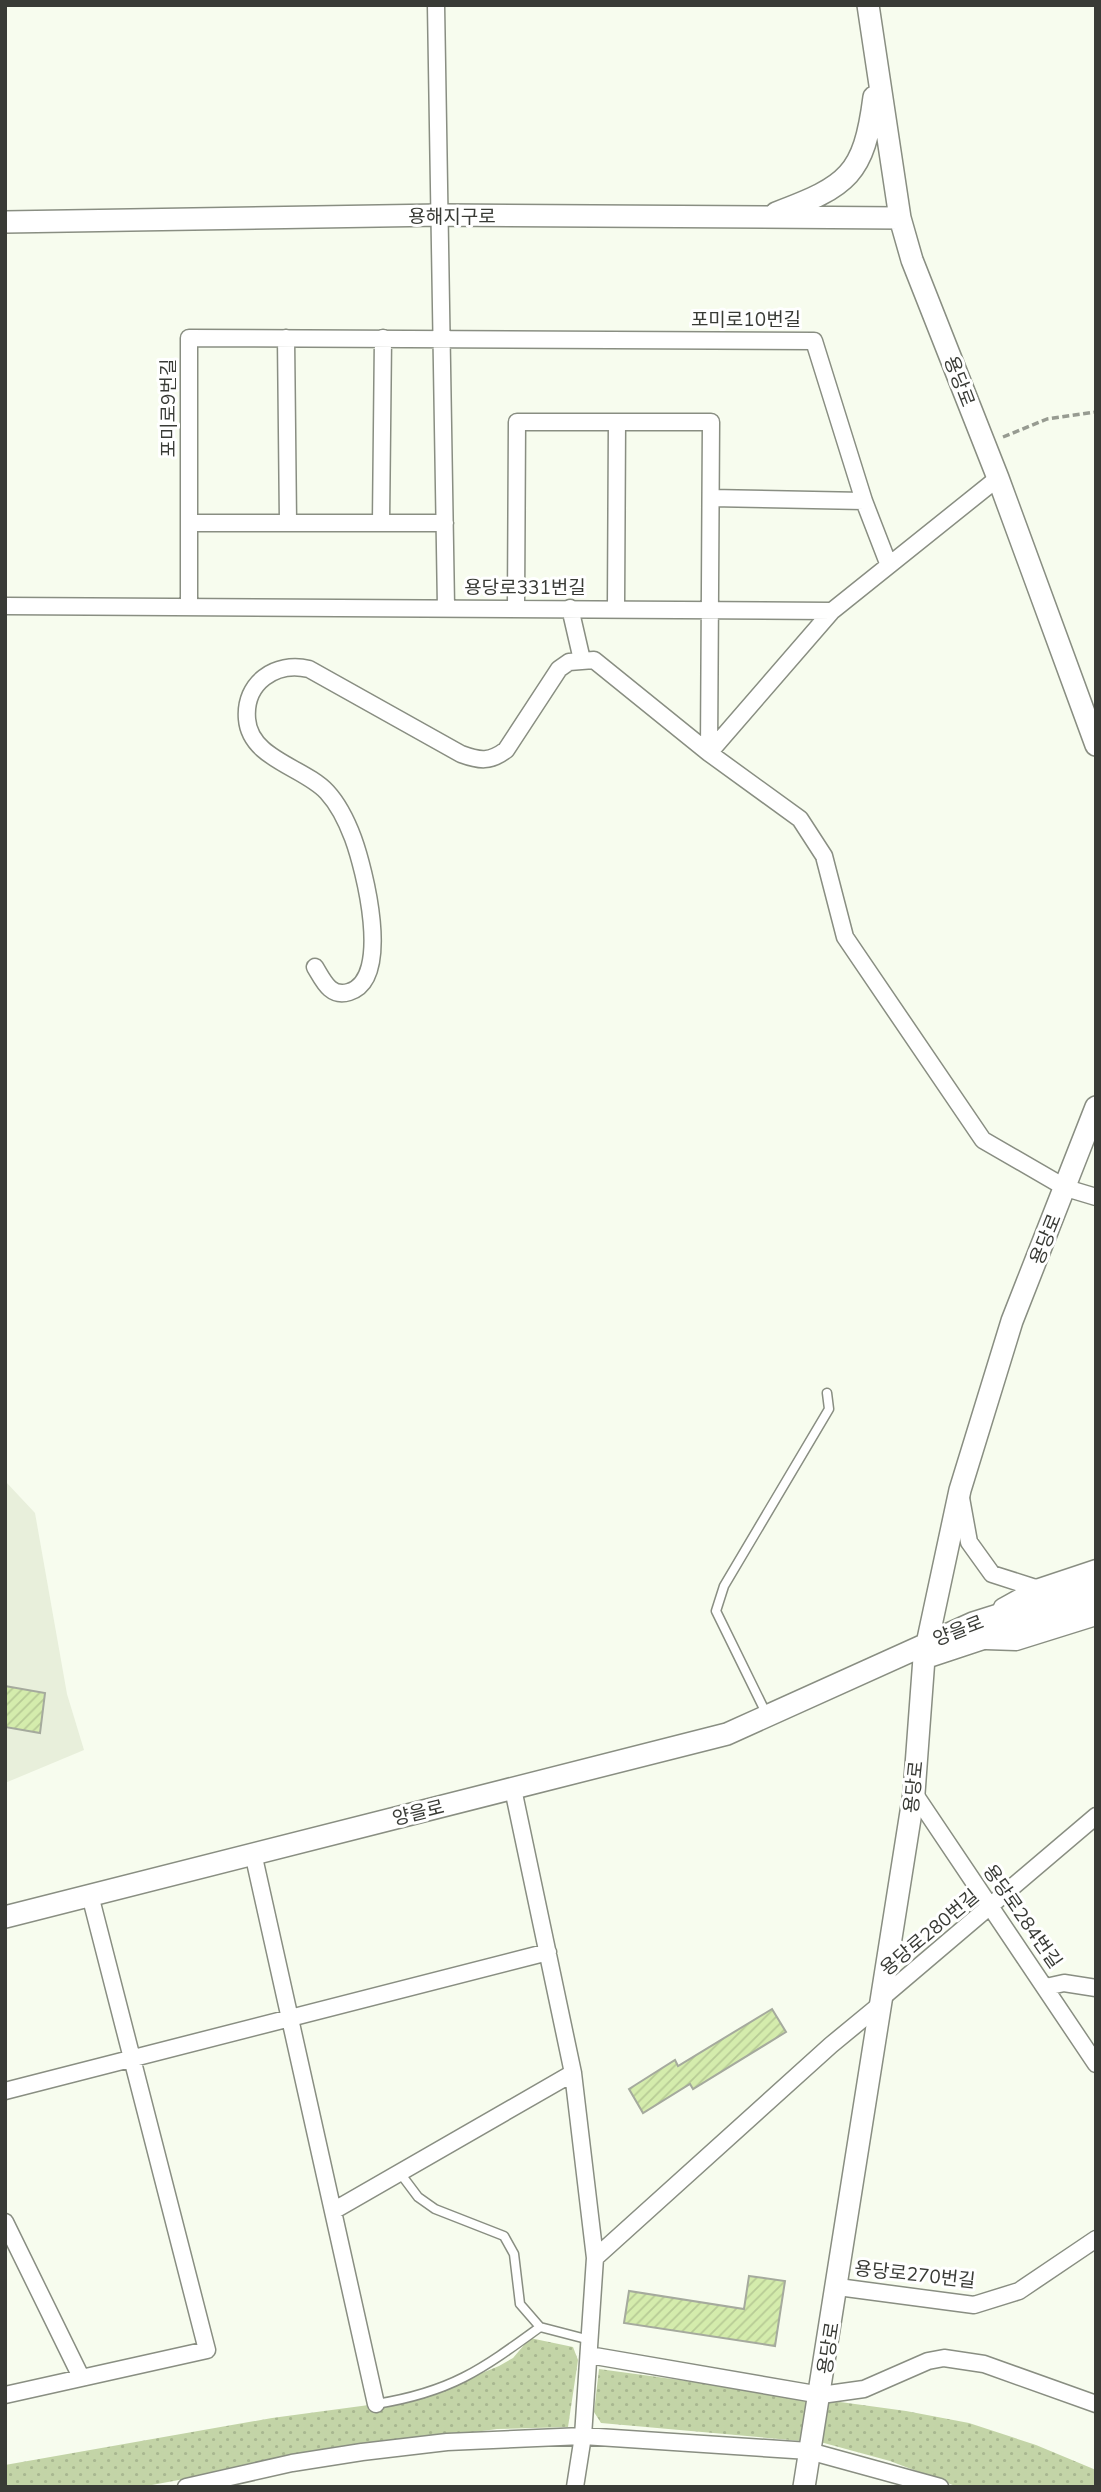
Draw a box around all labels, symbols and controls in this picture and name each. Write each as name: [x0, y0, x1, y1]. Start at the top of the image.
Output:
street label: 용해지구로: [408, 204, 496, 230]
street label: 포미로10번길: [691, 307, 801, 333]
street label: 용당로: [938, 352, 981, 411]
street label: 포미로9번길: [156, 359, 182, 457]
street label: 용당로331번길: [464, 575, 586, 601]
street label: 용당로: [1024, 1210, 1068, 1269]
street label: 양을로: [929, 1609, 988, 1652]
street label: 용당로: [898, 1760, 930, 1815]
street label: 양을로: [390, 1794, 447, 1832]
street label: 용당로284번길: [977, 1859, 1068, 1974]
street label: 용당로280번길: [875, 1884, 985, 1982]
street label: 용당로270번길: [853, 2256, 977, 2294]
street label: 용당로: [812, 2320, 846, 2376]

